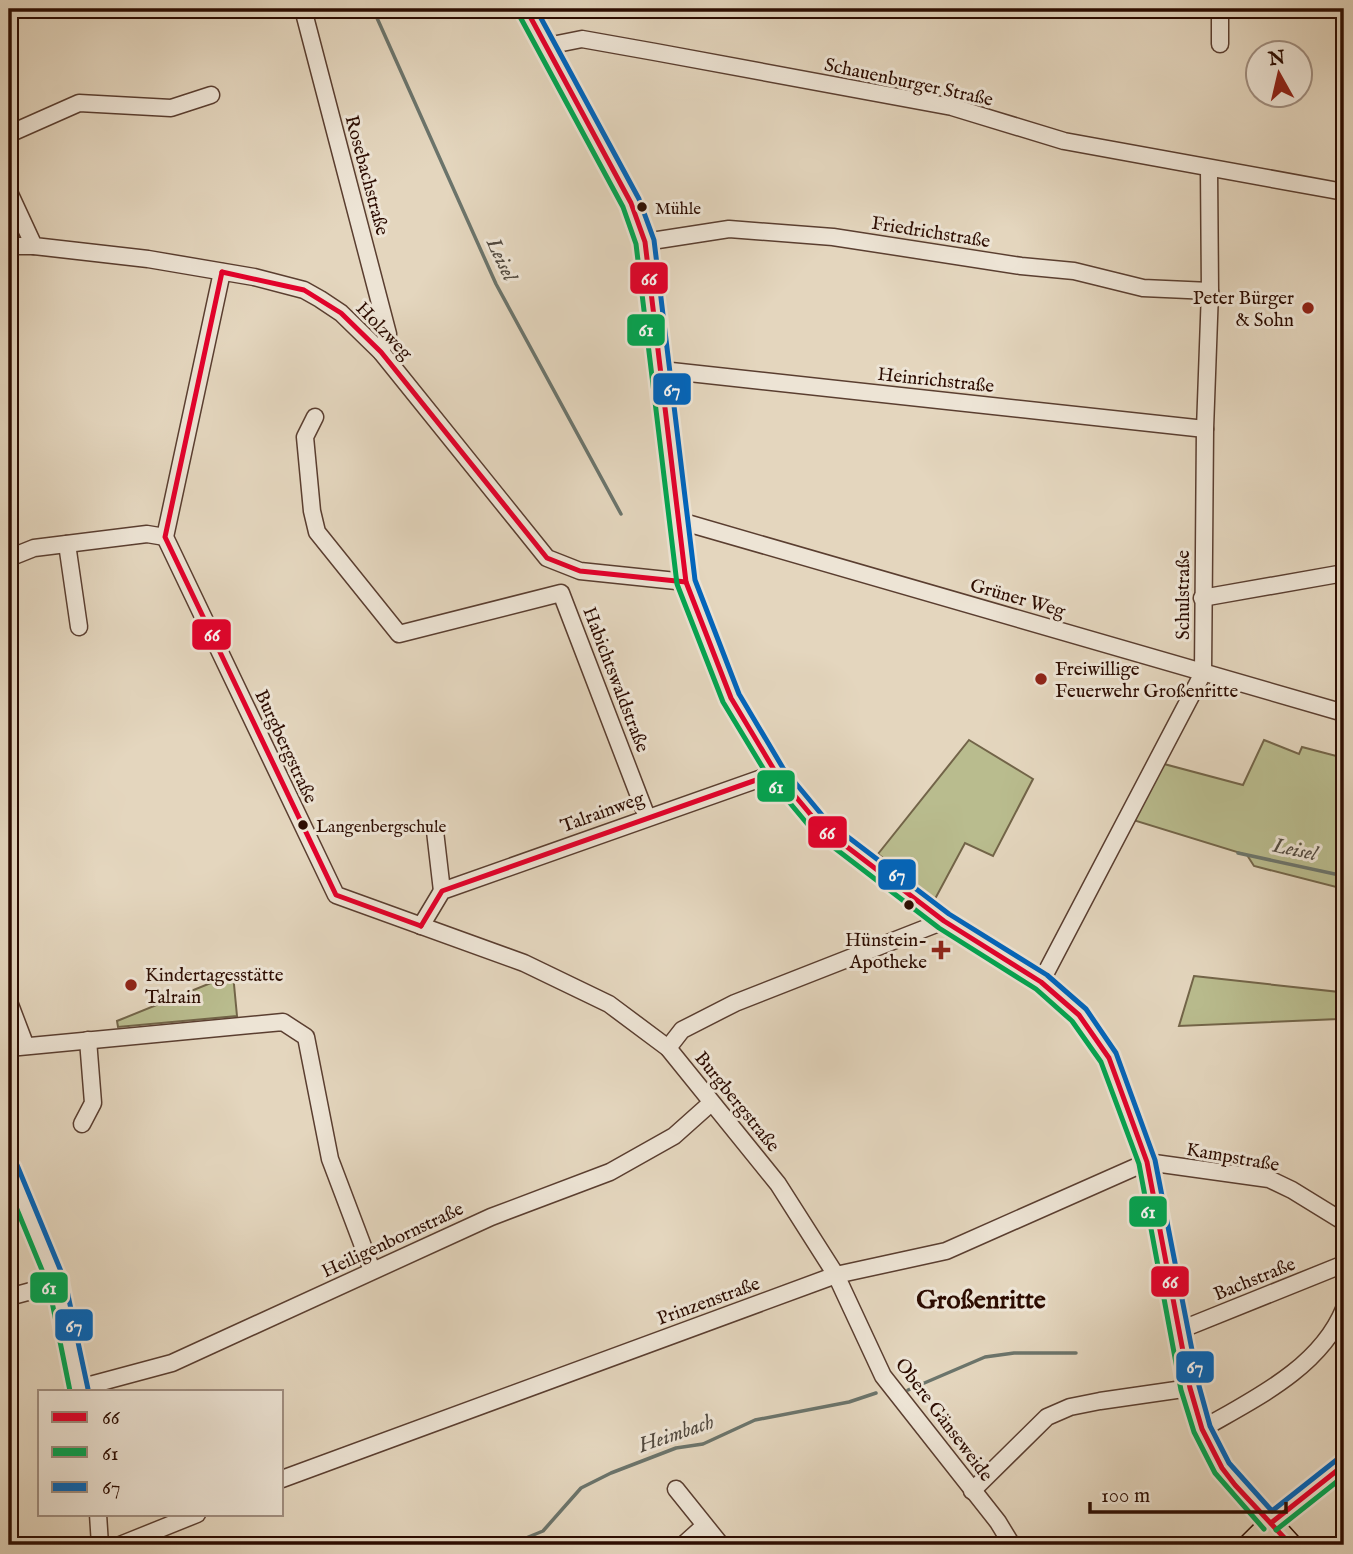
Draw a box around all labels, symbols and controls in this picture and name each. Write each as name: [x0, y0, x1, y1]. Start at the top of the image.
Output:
north arrow: [1244, 38, 1314, 108]
text: N: [1266, 46, 1287, 72]
street label: Schauenburger Straße: [822, 53, 995, 113]
street label: Rosebachstraße: [338, 113, 394, 239]
place label: Mühle: [655, 199, 701, 220]
marker: Mühle: [635, 200, 649, 214]
street label: Friedrichstraße: [870, 212, 992, 254]
water label: Leisel: [479, 233, 523, 287]
line badge: 66: [629, 261, 669, 295]
text: 66: [641, 268, 658, 292]
place label: Peter Bürger & Sohn: [1193, 287, 1294, 333]
street label: Holzweg: [350, 297, 418, 366]
marker: Peter Bürger & Sohn: [1300, 300, 1316, 316]
line badge: 61: [626, 313, 666, 347]
text: 61: [639, 319, 653, 343]
street label: Heinrichstraße: [876, 363, 996, 399]
line badge: 67: [652, 372, 692, 406]
text: 67: [664, 379, 681, 403]
street label: Schulstraße: [1172, 550, 1196, 640]
street label: Grüner Weg: [967, 574, 1069, 624]
street label: Habichtswaldstraße: [576, 604, 654, 756]
line badge: 66: [191, 618, 232, 651]
text: 66: [204, 624, 221, 648]
place label: Freiwillige Feuerwehr Großenritte: [1055, 658, 1239, 704]
marker: Freiwillige Feuerwehr Großenritte: [1033, 671, 1049, 687]
street label: Burgbergstraße: [248, 686, 322, 808]
line badge: 61: [756, 769, 796, 803]
text: 61: [769, 776, 783, 800]
street label: Talrainweg: [557, 786, 649, 839]
line badge: 66: [807, 815, 848, 849]
place label: Langenbergschule: [316, 817, 446, 838]
marker: Langenbergschule: [296, 818, 310, 832]
text: 66: [819, 822, 836, 846]
water label: Leisel: [1269, 832, 1321, 869]
line badge: 67: [877, 858, 917, 891]
text: 67: [889, 864, 906, 888]
unlabelled marker: [902, 898, 916, 912]
place label: Hünstein- Apotheke: [845, 929, 927, 975]
marker: Hünstein- Apotheke: [933, 942, 949, 958]
place label: Kindertagesstätte Talrain: [145, 964, 284, 1010]
marker: Kindertagesstätte Talrain: [123, 977, 139, 993]
street label: Burgbergstraße: [688, 1047, 785, 1158]
street label: Kampstraße: [1184, 1138, 1281, 1178]
line badge: 61: [1128, 1195, 1168, 1228]
street label: Heiligenbornstraße: [318, 1197, 468, 1284]
text: 61: [1141, 1201, 1155, 1225]
street label: Bachstraße: [1210, 1253, 1299, 1307]
line badge: 66: [1150, 1265, 1190, 1298]
line badge: 61: [29, 1271, 69, 1304]
text: 66: [1162, 1271, 1179, 1295]
street label: Prinzenstraße: [654, 1272, 764, 1332]
text: 61: [42, 1277, 56, 1301]
district label: Großenritte: [916, 1284, 1046, 1317]
line badge: 67: [54, 1308, 94, 1342]
text: 67: [66, 1315, 83, 1339]
line badge: 67: [1175, 1350, 1215, 1384]
street label: Obere Gänseweide: [889, 1354, 998, 1487]
text: 67: [1187, 1356, 1204, 1380]
legend: [38, 1390, 284, 1516]
text: 66: [102, 1405, 121, 1432]
water label: Heimbach: [634, 1409, 718, 1460]
text: 61: [102, 1441, 119, 1468]
scale bar: [1090, 1470, 1286, 1514]
text: 67: [102, 1475, 121, 1502]
text: 100 m: [1101, 1483, 1150, 1510]

